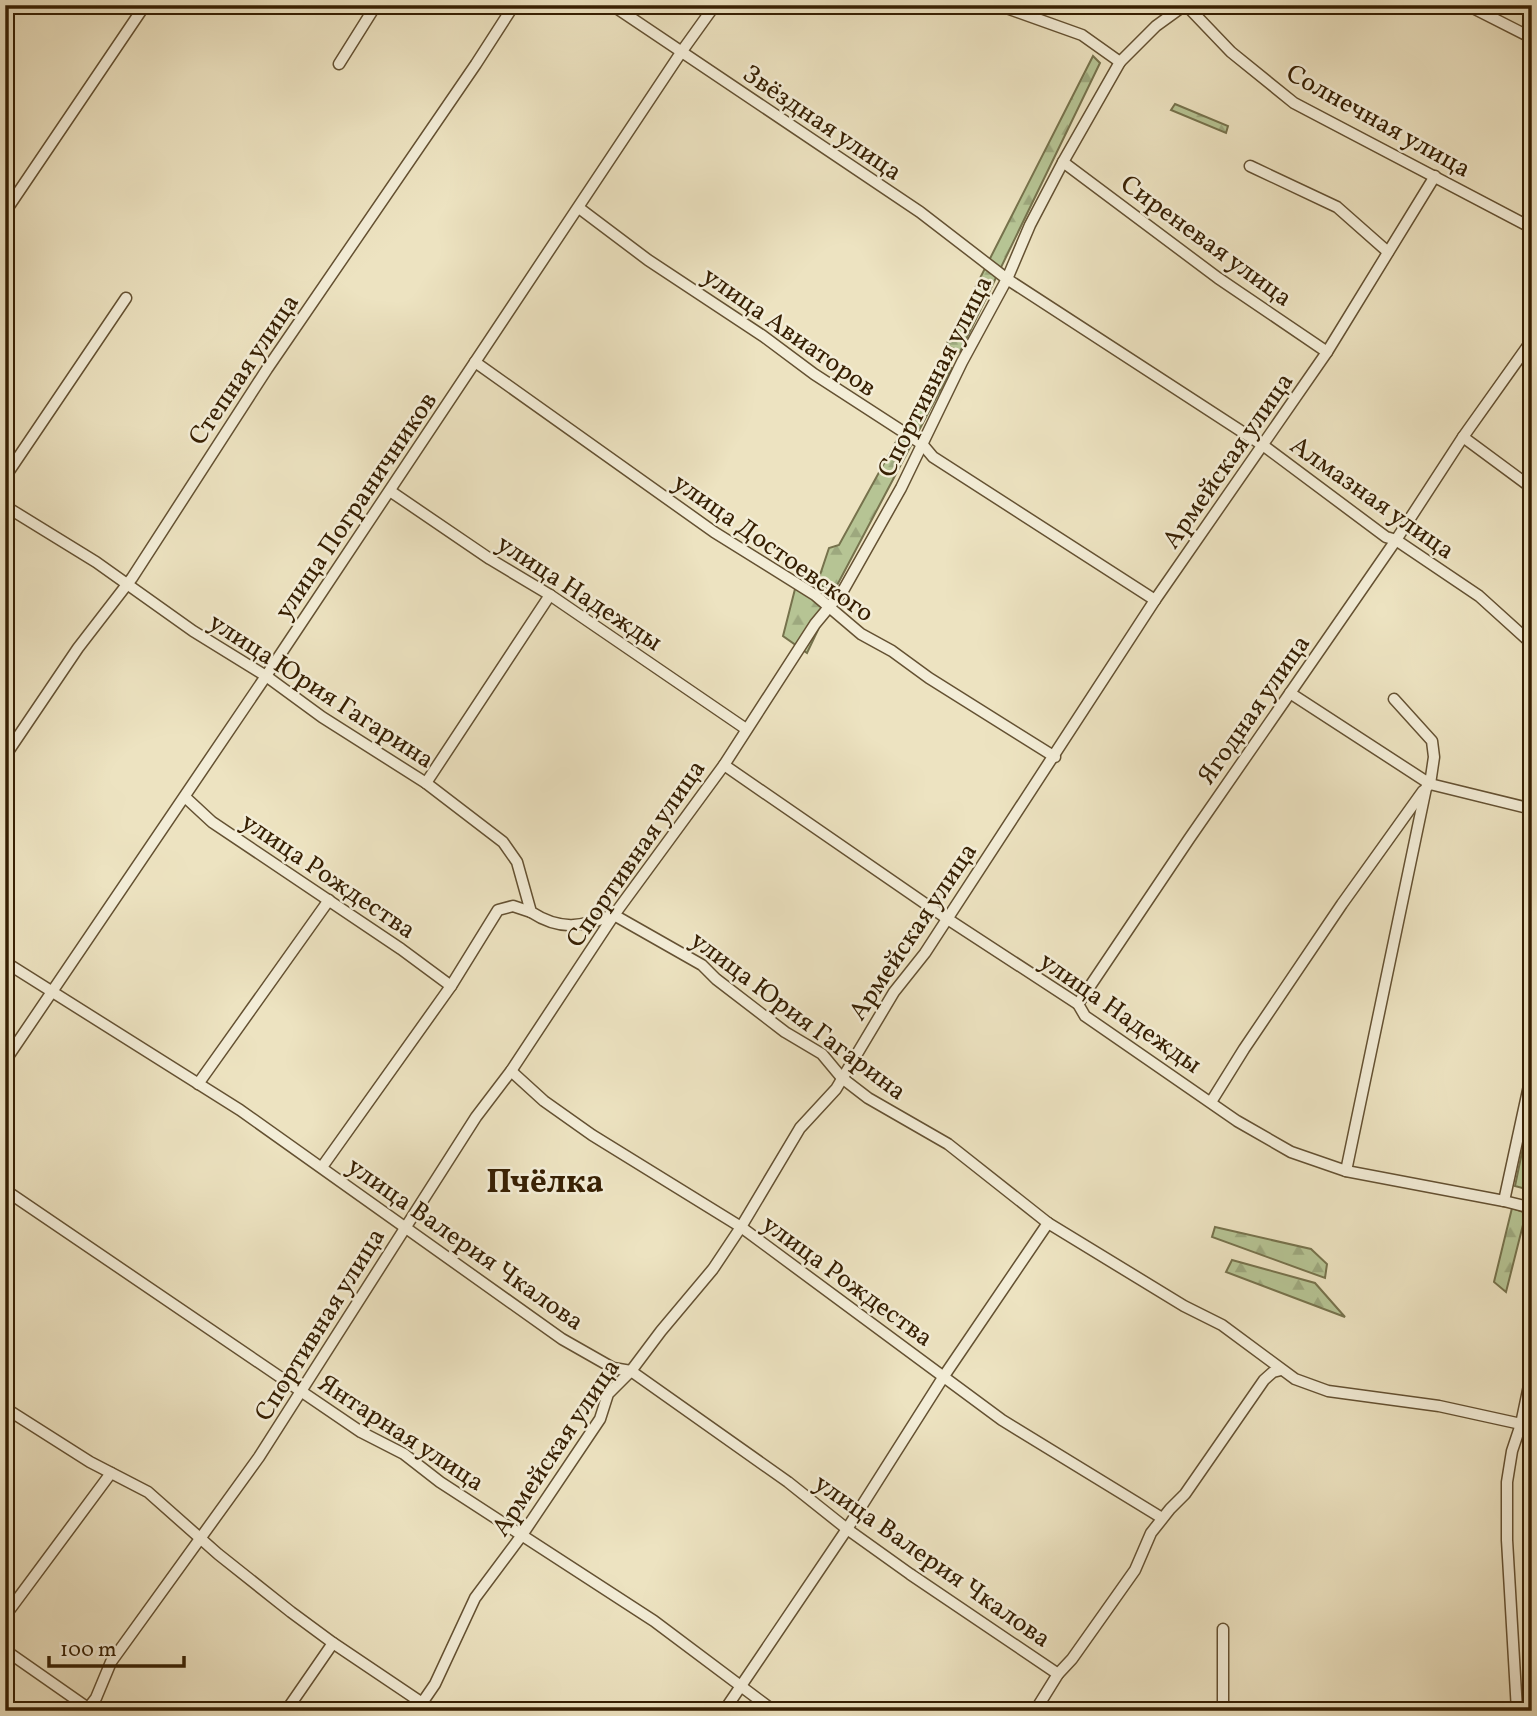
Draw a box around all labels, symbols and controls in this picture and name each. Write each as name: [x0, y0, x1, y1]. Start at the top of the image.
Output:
street label: Солнечная улица: [1279, 56, 1477, 187]
street label: Звёздная улица: [735, 57, 909, 190]
street label: Сиреневая улица: [1112, 167, 1299, 316]
street label: улица Авиаторов: [694, 259, 883, 406]
street label: Спортивная улица: [869, 270, 1002, 484]
street label: Степная улица: [181, 287, 309, 453]
street label: Армейская улица: [1154, 366, 1303, 556]
street label: улица Пограничников: [267, 385, 446, 627]
street label: Алмазная улица: [1282, 428, 1461, 569]
street label: улица Достоевского: [665, 466, 881, 632]
street label: улица Надежды: [489, 527, 669, 661]
street label: улица Юрия Гагарина: [201, 605, 441, 778]
street label: Ягодная улица: [1190, 628, 1320, 792]
street label: Спортивная улица: [558, 753, 715, 955]
street label: улица Рождества: [233, 805, 423, 949]
street label: Армейская улица: [841, 836, 987, 1028]
street label: улица Юрия Гагарина: [682, 923, 913, 1110]
street label: улица Надежды: [1031, 944, 1208, 1083]
street label: улица Валерия Чкалова: [339, 1149, 591, 1340]
district label: Пчёлка: [486, 1161, 604, 1207]
street label: улица Рождества: [754, 1207, 940, 1356]
street label: Спортивная улица: [247, 1221, 395, 1429]
street label: Армейская улица: [484, 1352, 630, 1544]
street label: Янтарная улица: [311, 1366, 491, 1501]
street label: улица Валерия Чкалова: [806, 1466, 1058, 1657]
scale bar: [49, 1625, 184, 1669]
text: 100 m: [60, 1636, 117, 1665]

